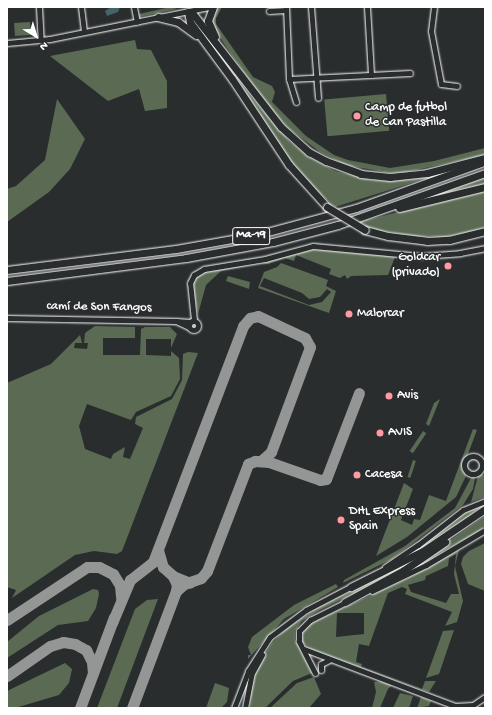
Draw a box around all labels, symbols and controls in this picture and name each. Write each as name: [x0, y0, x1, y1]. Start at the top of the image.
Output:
north arrow: [16, 16, 56, 56]
text: N: [37, 39, 50, 52]
place label: Camp de futbol de Can Pastilla: [365, 101, 447, 132]
marker: Camp de futbol de Can Pastilla: [352, 111, 362, 121]
road number: Ma-19: [232, 226, 270, 246]
place label: Goldcar (privado): [392, 251, 440, 282]
marker: Goldcar (privado): [443, 261, 453, 271]
street label: camí de Son Fangos: [46, 299, 152, 317]
place label: Malorcar: [357, 306, 404, 322]
marker: Malorcar: [344, 309, 354, 319]
place label: Avis: [397, 388, 418, 404]
marker: Avis: [384, 391, 394, 401]
place label: AVIS: [388, 425, 412, 441]
marker: AVIS: [375, 428, 385, 438]
place label: Cacesa: [365, 467, 402, 483]
marker: Cacesa: [352, 470, 362, 480]
place label: DHL Express Spain: [349, 505, 415, 536]
marker: DHL Express Spain: [336, 515, 346, 525]

